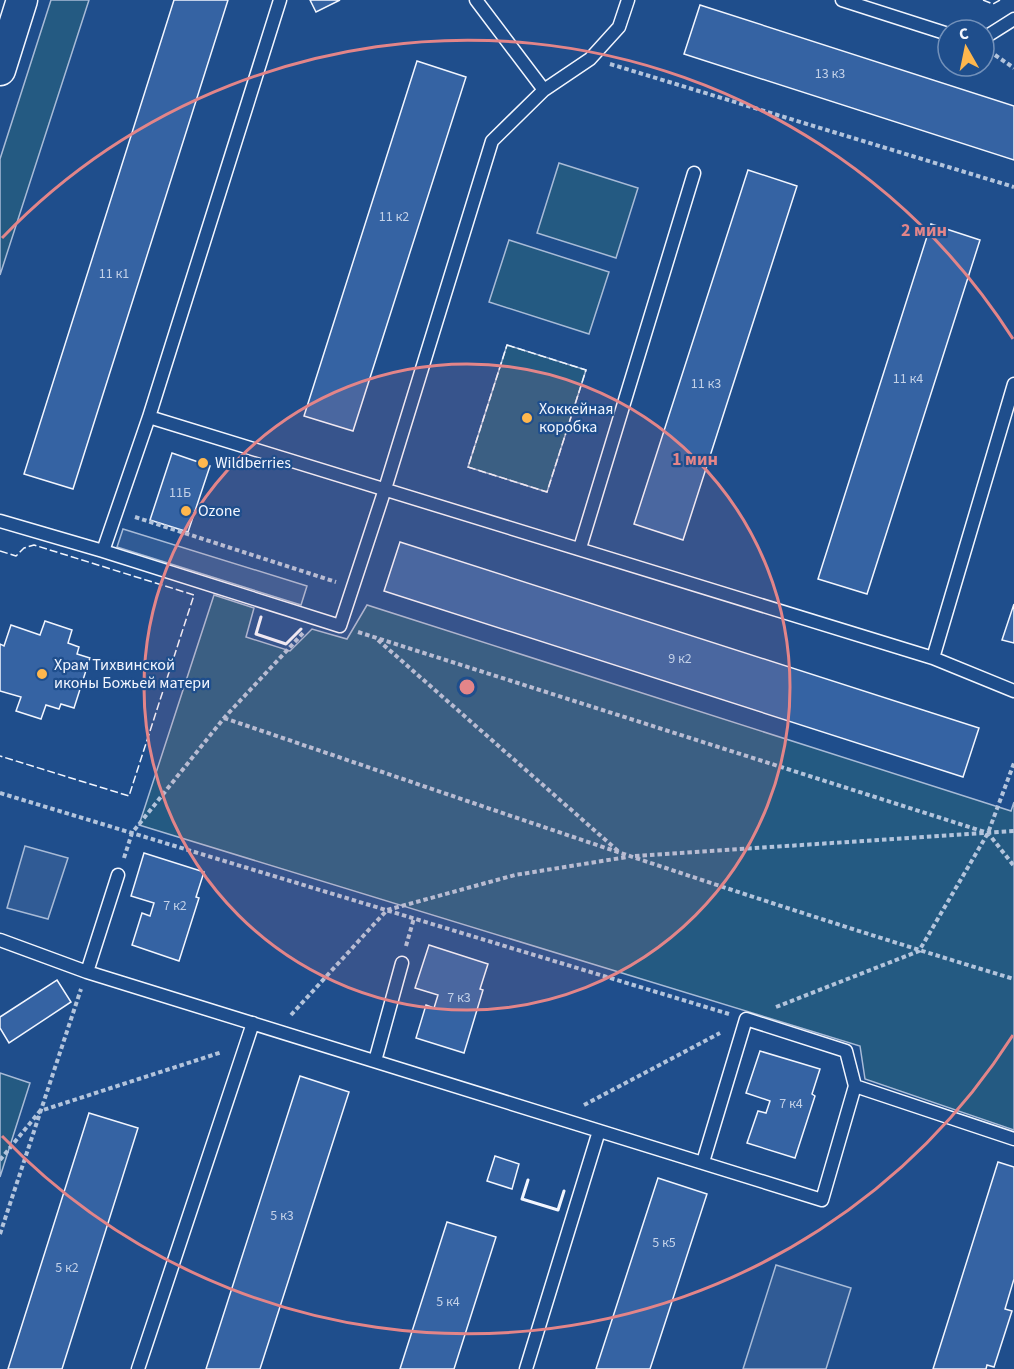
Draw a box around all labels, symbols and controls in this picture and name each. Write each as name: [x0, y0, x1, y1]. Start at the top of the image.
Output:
north arrow: [936, 18, 996, 78]
text: С: [957, 23, 970, 46]
house number: 13 к3: [815, 64, 845, 84]
house number: 11 к2: [379, 207, 409, 227]
text: 2 мин: [901, 218, 947, 243]
house number: 11 к1: [99, 264, 129, 284]
house number: 11 к4: [893, 369, 923, 389]
house number: 11 к3: [691, 374, 721, 394]
place label: Хоккейная коробка: [539, 398, 614, 438]
marker: Хоккейная коробка: [520, 411, 534, 425]
text: 1 мин: [672, 447, 718, 472]
place label: Wildberries: [215, 452, 291, 474]
marker: Wildberries: [196, 456, 210, 470]
house number: 11Б: [169, 483, 191, 503]
place label: Ozone: [198, 500, 241, 522]
marker: Ozone: [179, 504, 193, 518]
house number: 9 к2: [668, 649, 692, 669]
place label: Храм Тихвинской иконы Божьей матери: [54, 654, 210, 694]
marker: Храм Тихвинской иконы Божьей матери: [35, 667, 49, 681]
centre of rings: [457, 677, 477, 697]
house number: 7 к2: [163, 896, 187, 916]
house number: 7 к3: [447, 988, 471, 1008]
house number: 7 к4: [779, 1094, 803, 1114]
house number: 5 к3: [270, 1206, 294, 1226]
house number: 5 к5: [652, 1233, 676, 1253]
house number: 5 к2: [55, 1258, 79, 1278]
house number: 5 к4: [436, 1292, 460, 1312]

